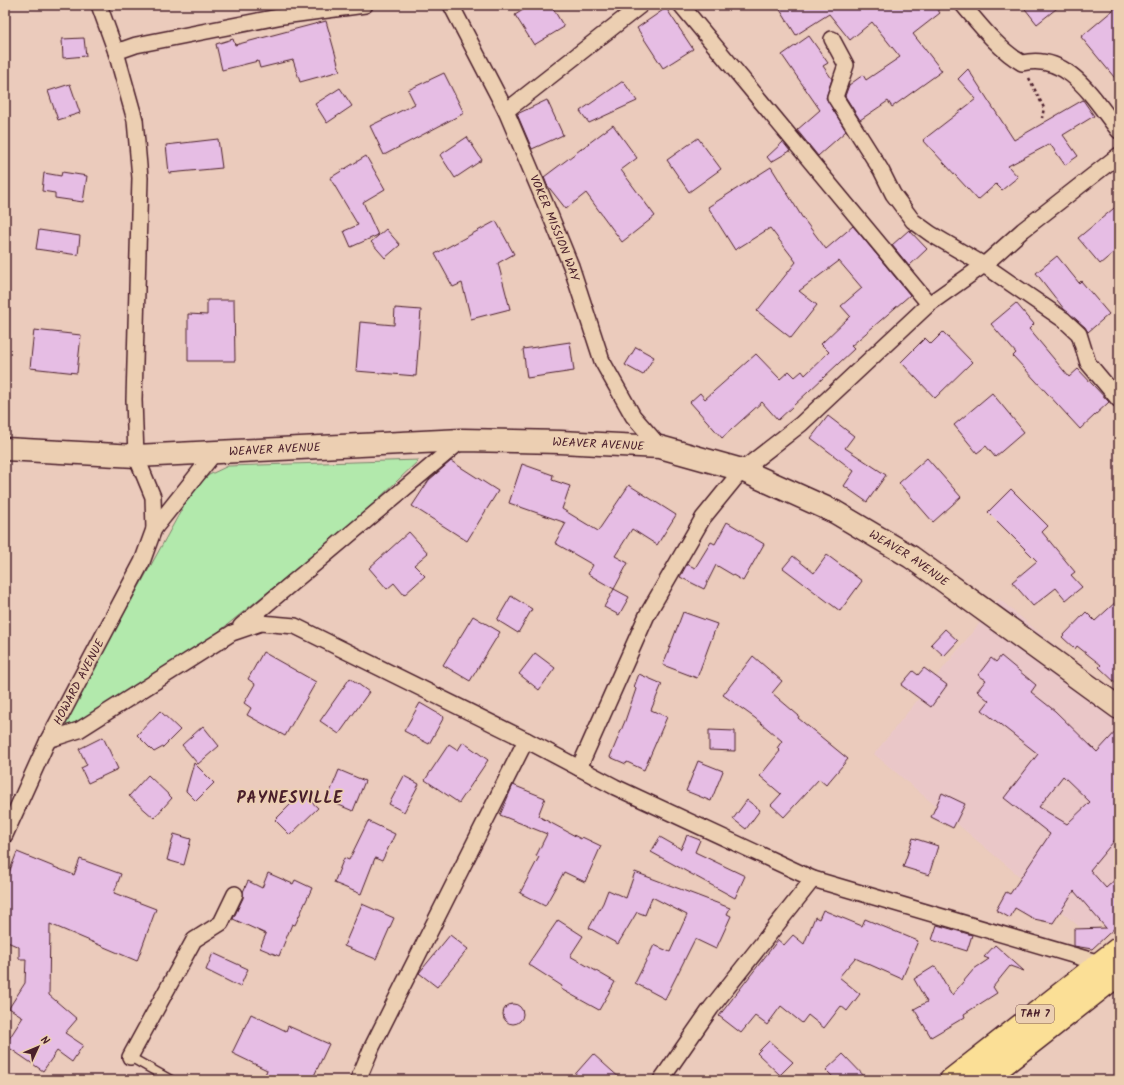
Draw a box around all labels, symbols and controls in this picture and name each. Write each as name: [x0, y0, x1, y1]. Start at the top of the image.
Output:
street label: VOKER MISSION WAY: [525, 172, 585, 284]
street label: WEAVER AVENUE: [552, 432, 646, 456]
street label: WEAVER AVENUE: [228, 437, 322, 461]
street label: WEAVER AVENUE: [865, 525, 954, 592]
street label: HOWARD AVENUE: [48, 635, 110, 728]
district label: PAYNESVILLE: [237, 786, 343, 811]
road number: TAH 7: [1016, 1005, 1054, 1023]
north arrow: [18, 1027, 58, 1067]
text: N: [36, 1032, 53, 1050]

